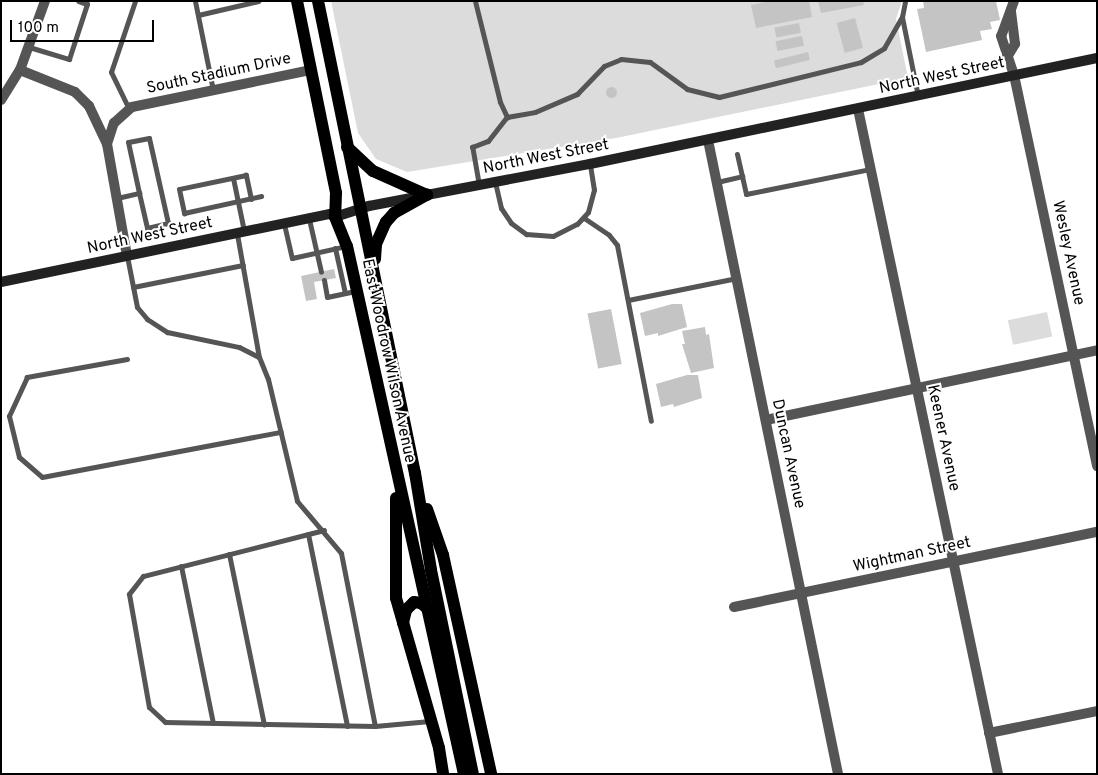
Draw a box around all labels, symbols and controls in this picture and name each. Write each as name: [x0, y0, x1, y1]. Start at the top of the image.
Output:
scale bar: [12, 10, 156, 42]
text: 100 m: [18, 19, 59, 38]
street label: South Stadium Drive: [145, 49, 293, 99]
street label: North West Street: [877, 53, 1007, 99]
street label: North West Street: [481, 135, 611, 179]
street label: Wesley Avenue: [1047, 199, 1089, 307]
street label: North West Street: [85, 213, 215, 259]
street label: East Woodrow Wilson Avenue: [357, 257, 419, 465]
street label: Keener Avenue: [922, 383, 964, 493]
street label: Duncan Avenue: [767, 397, 809, 511]
street label: Wightman Street: [851, 533, 973, 577]

